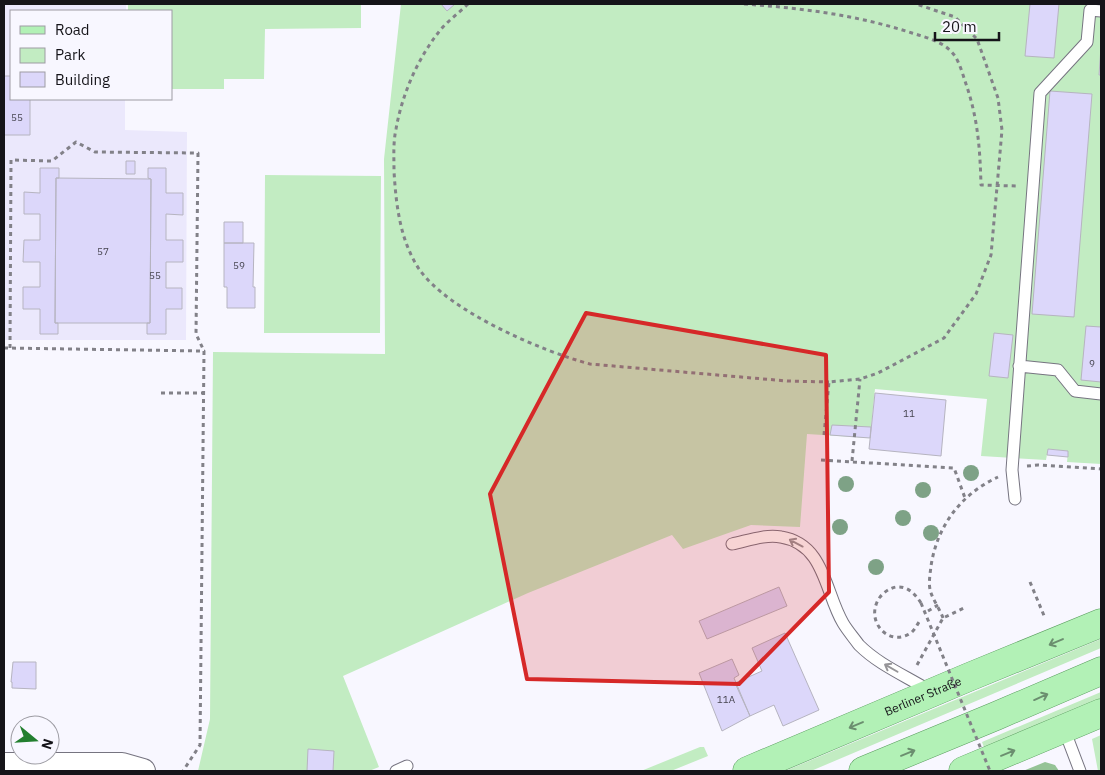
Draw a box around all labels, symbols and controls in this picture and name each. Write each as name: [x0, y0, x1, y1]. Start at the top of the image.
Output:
legend: [10, 10, 172, 100]
scale bar: [935, 10, 999, 42]
text: 20 m: [942, 17, 977, 36]
text: Road: [55, 20, 90, 39]
text: Park: [55, 45, 85, 64]
text: Building: [55, 70, 110, 89]
house number: 55: [11, 111, 23, 124]
house number: 57: [97, 245, 109, 258]
house number: 59: [233, 259, 245, 272]
house number: 55: [149, 269, 161, 282]
house number: 9: [1089, 357, 1095, 370]
house number: 11: [903, 407, 915, 420]
one-way arrow: [789, 538, 803, 548]
one-way arrow: [1049, 637, 1064, 647]
one-way arrow: [885, 663, 899, 673]
street label: Berliner Straße: [882, 673, 964, 719]
one-way arrow: [1033, 691, 1048, 701]
house number: 11A: [717, 693, 736, 706]
north arrow: [10, 715, 60, 765]
one-way arrow: [849, 721, 864, 731]
text: N: [37, 736, 57, 752]
one-way arrow: [900, 747, 915, 757]
one-way arrow: [1000, 747, 1015, 757]

